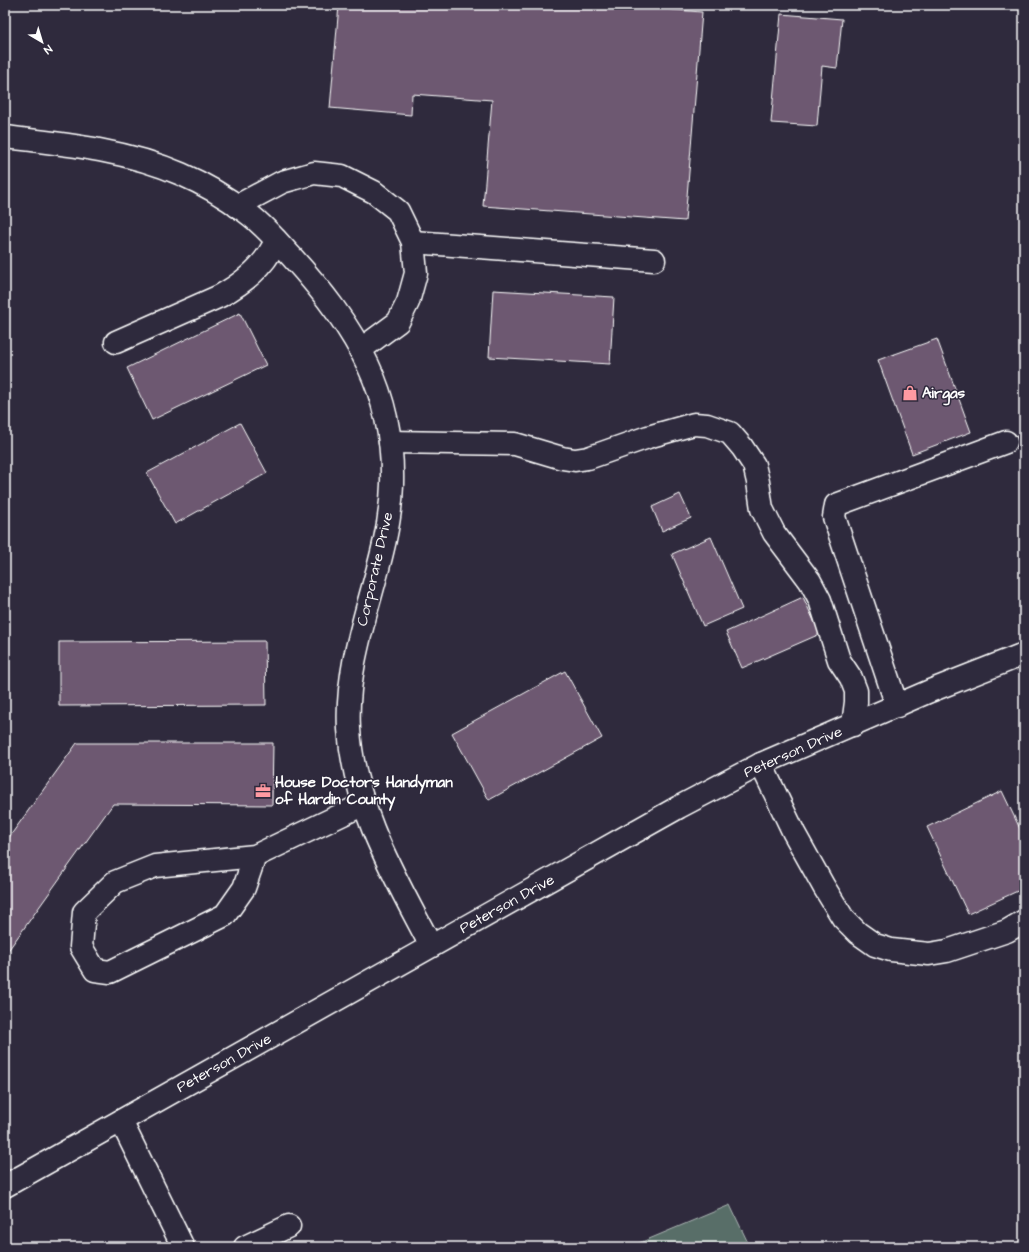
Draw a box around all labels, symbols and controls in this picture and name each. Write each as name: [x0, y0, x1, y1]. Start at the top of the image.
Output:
north arrow: [22, 22, 62, 62]
text: N: [40, 41, 55, 58]
place label: Airgas: [922, 383, 966, 406]
shop icon: Airgas: [901, 384, 919, 402]
street label: Corporate Drive: [352, 510, 398, 628]
street label: Peterson Drive: [740, 721, 846, 783]
place label: House Doctors Handyman of Hardin County: [275, 772, 453, 811]
office icon: House Doctors Handyman of Hardin County: [254, 782, 272, 800]
street label: Peterson Drive: [456, 869, 558, 939]
street label: Peterson Drive: [173, 1028, 275, 1098]

